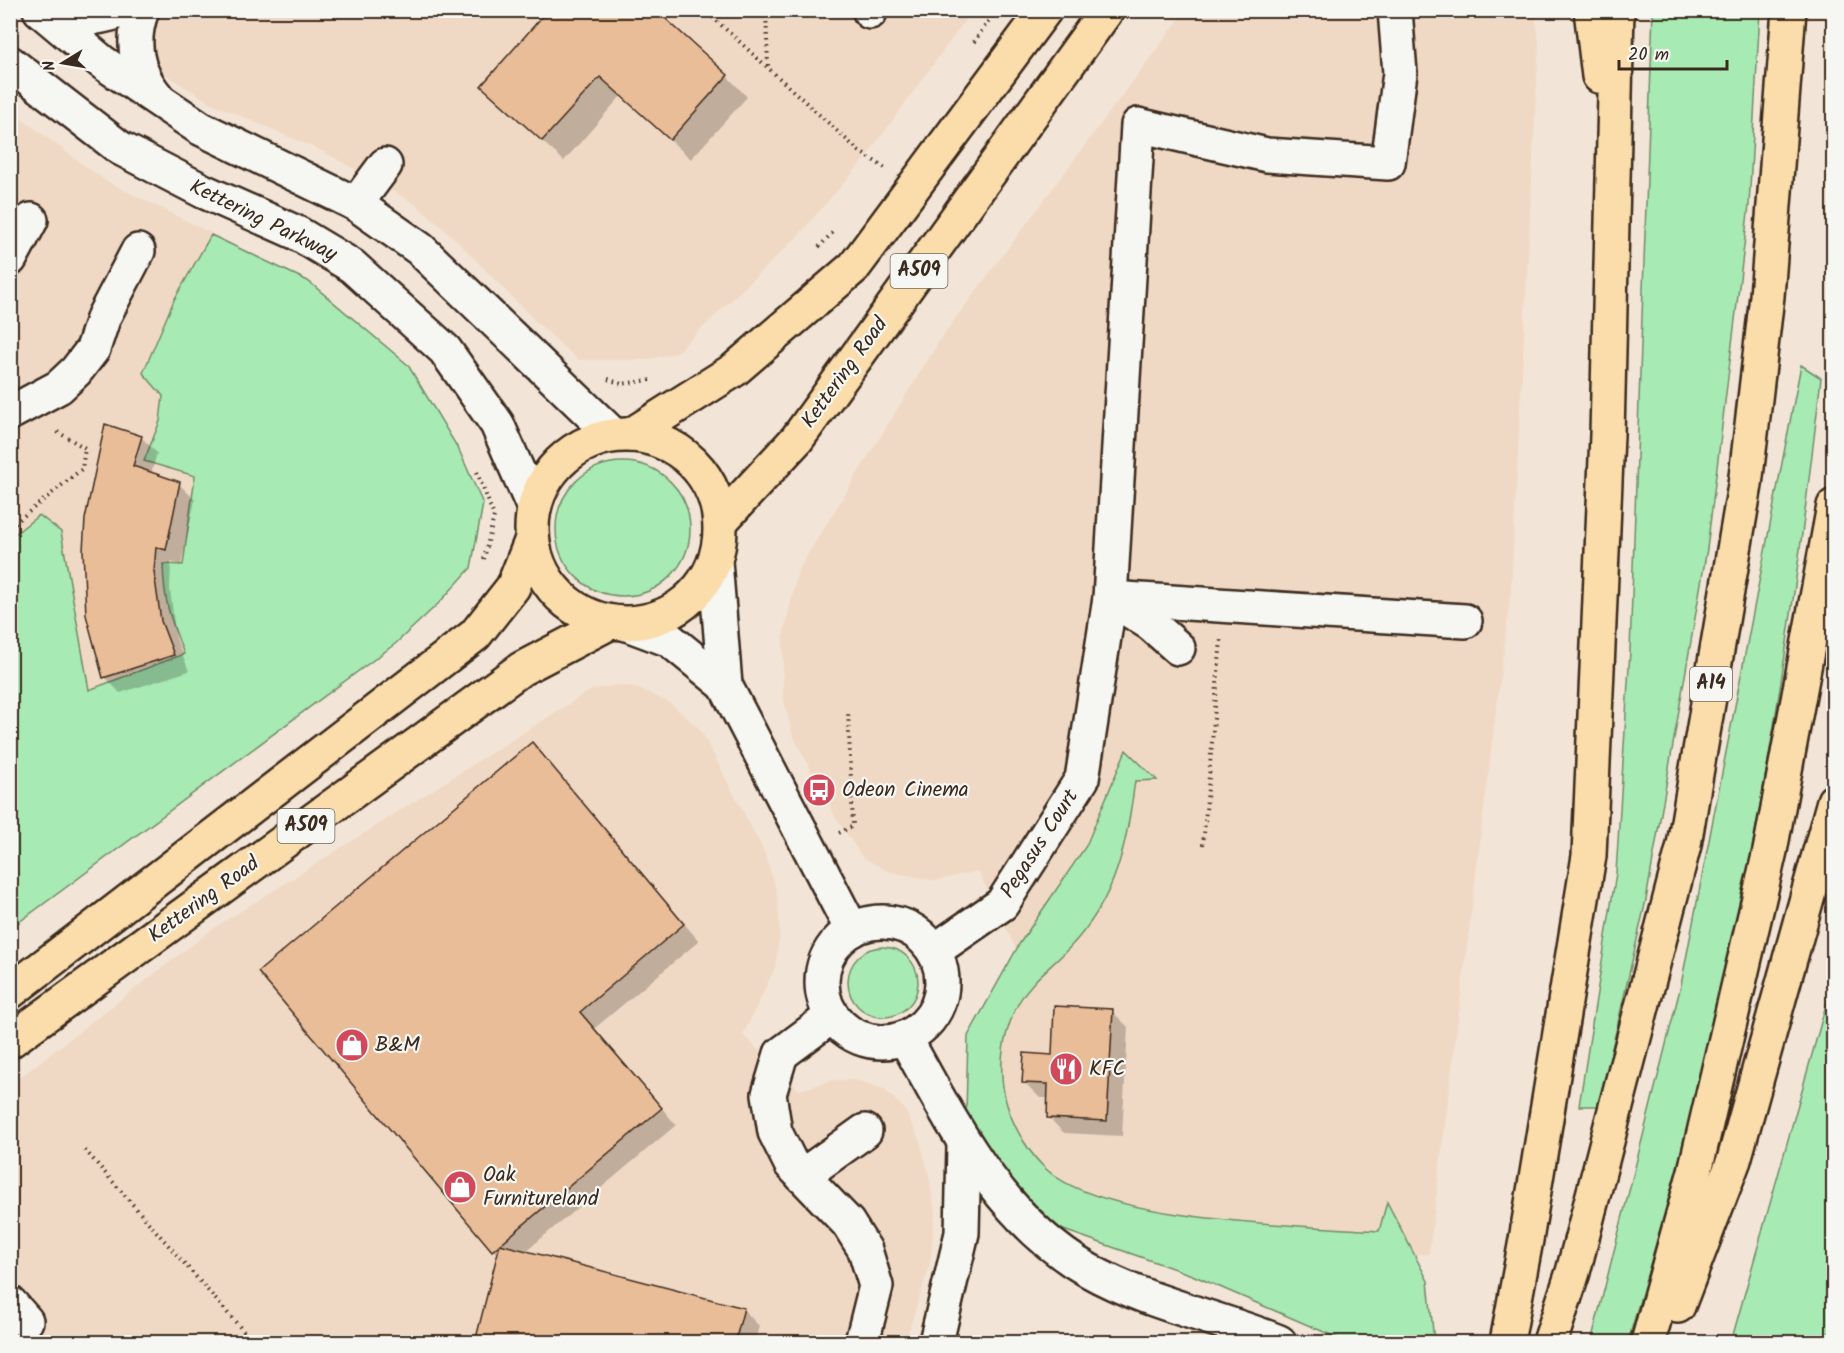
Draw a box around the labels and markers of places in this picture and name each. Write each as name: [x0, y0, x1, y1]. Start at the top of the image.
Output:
bus stop icon: Odeon Cinema: [801, 772, 837, 808]
place label: Odeon Cinema: [842, 774, 969, 807]
shop icon: B&M: [334, 1027, 370, 1063]
place label: B&M: [375, 1029, 420, 1062]
restaurant icon: KFC: [1048, 1051, 1084, 1087]
place label: KFC: [1089, 1053, 1125, 1086]
place label: Oak Furnitureland: [483, 1159, 599, 1216]
shop icon: Oak Furnitureland: [442, 1169, 478, 1205]

